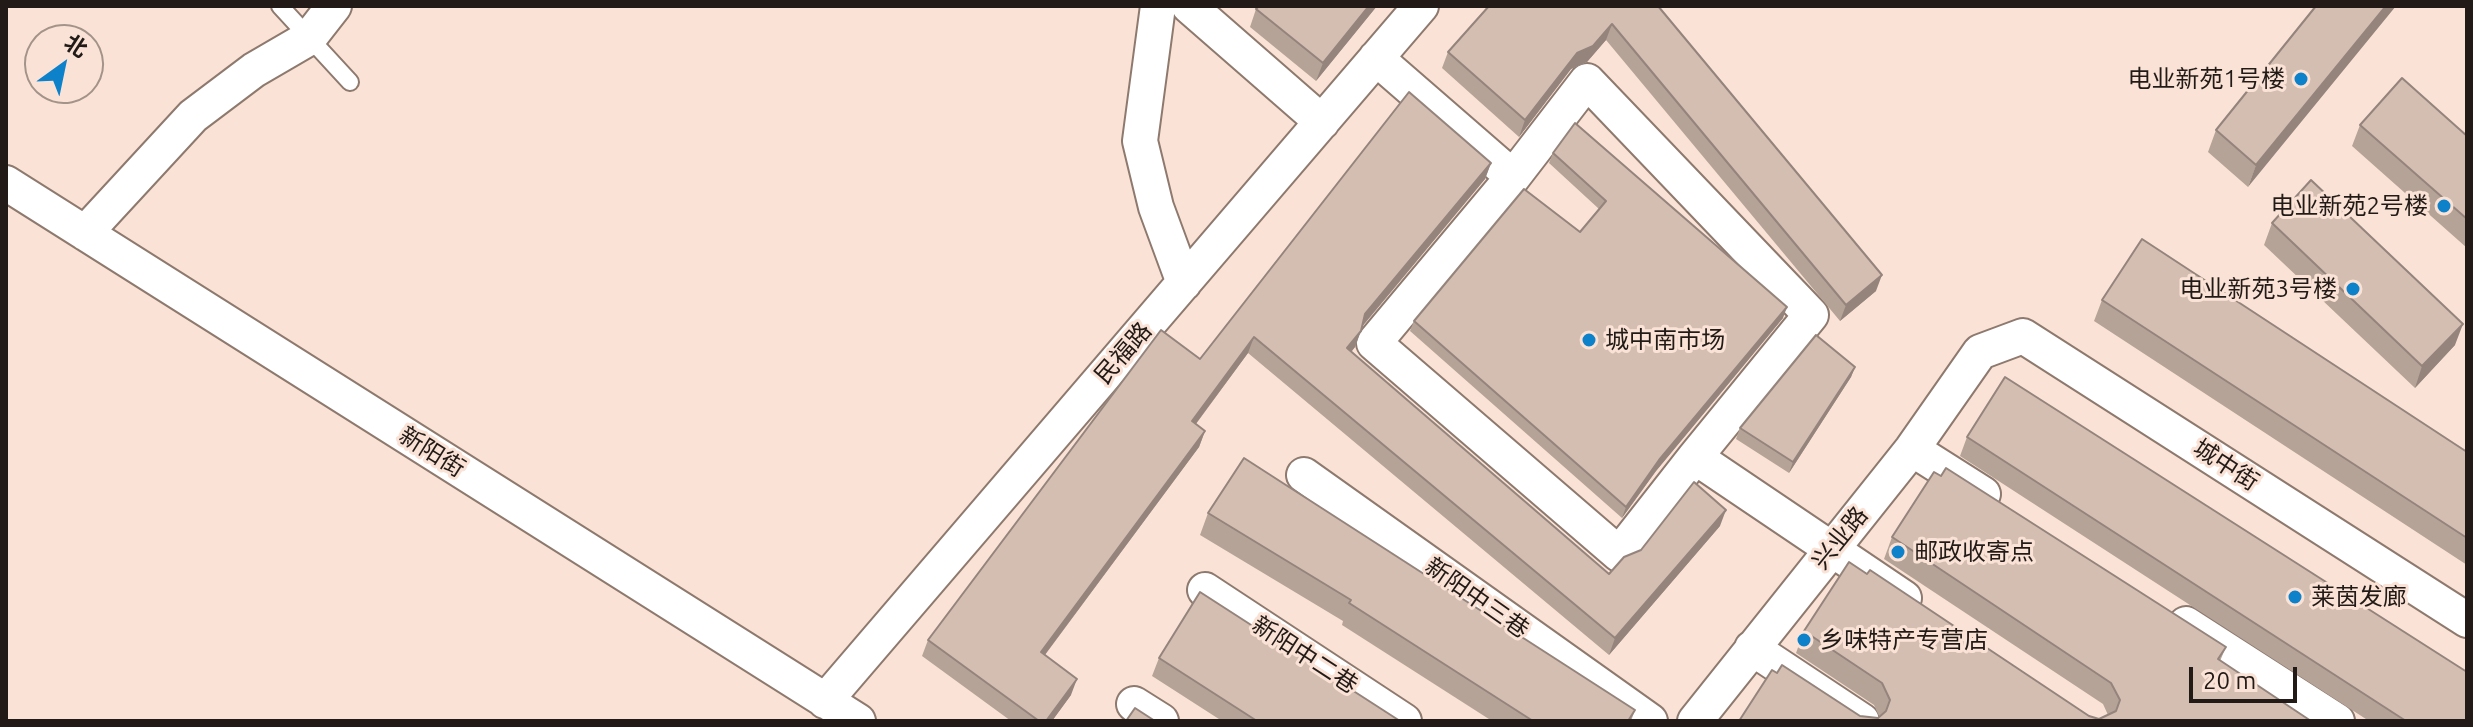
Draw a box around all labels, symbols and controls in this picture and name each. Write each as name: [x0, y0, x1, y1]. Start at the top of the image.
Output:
north arrow: [24, 24, 104, 104]
text: 北: [60, 29, 92, 62]
place label: 电业新苑1号楼: [2127, 65, 2285, 93]
marker: 电业新苑1号楼: [2292, 70, 2310, 88]
place label: 电业新苑2号楼: [2270, 192, 2428, 220]
marker: 电业新苑2号楼: [2435, 197, 2453, 215]
place label: 电业新苑3号楼: [2179, 275, 2337, 303]
marker: 电业新苑3号楼: [2344, 280, 2362, 298]
street label: 民福路: [1089, 316, 1157, 390]
place label: 城中南市场: [1605, 326, 1725, 354]
marker: 城中南市场: [1580, 331, 1598, 349]
street label: 新阳街: [394, 421, 470, 483]
street label: 城中街: [2188, 433, 2264, 497]
street label: 兴业路: [1806, 501, 1874, 575]
place label: 邮政收寄点: [1914, 538, 2034, 566]
marker: 邮政收寄点: [1889, 543, 1907, 561]
street label: 新阳中三巷: [1420, 552, 1534, 644]
place label: 莱茵发廊: [2311, 583, 2407, 611]
marker: 莱茵发廊: [2286, 588, 2304, 606]
street label: 新阳中二巷: [1247, 610, 1363, 700]
place label: 乡味特产专营店: [1820, 626, 1988, 654]
marker: 乡味特产专营店: [1795, 631, 1813, 649]
scale bar: [2193, 651, 2301, 701]
text: 20 m: [2203, 667, 2256, 694]

